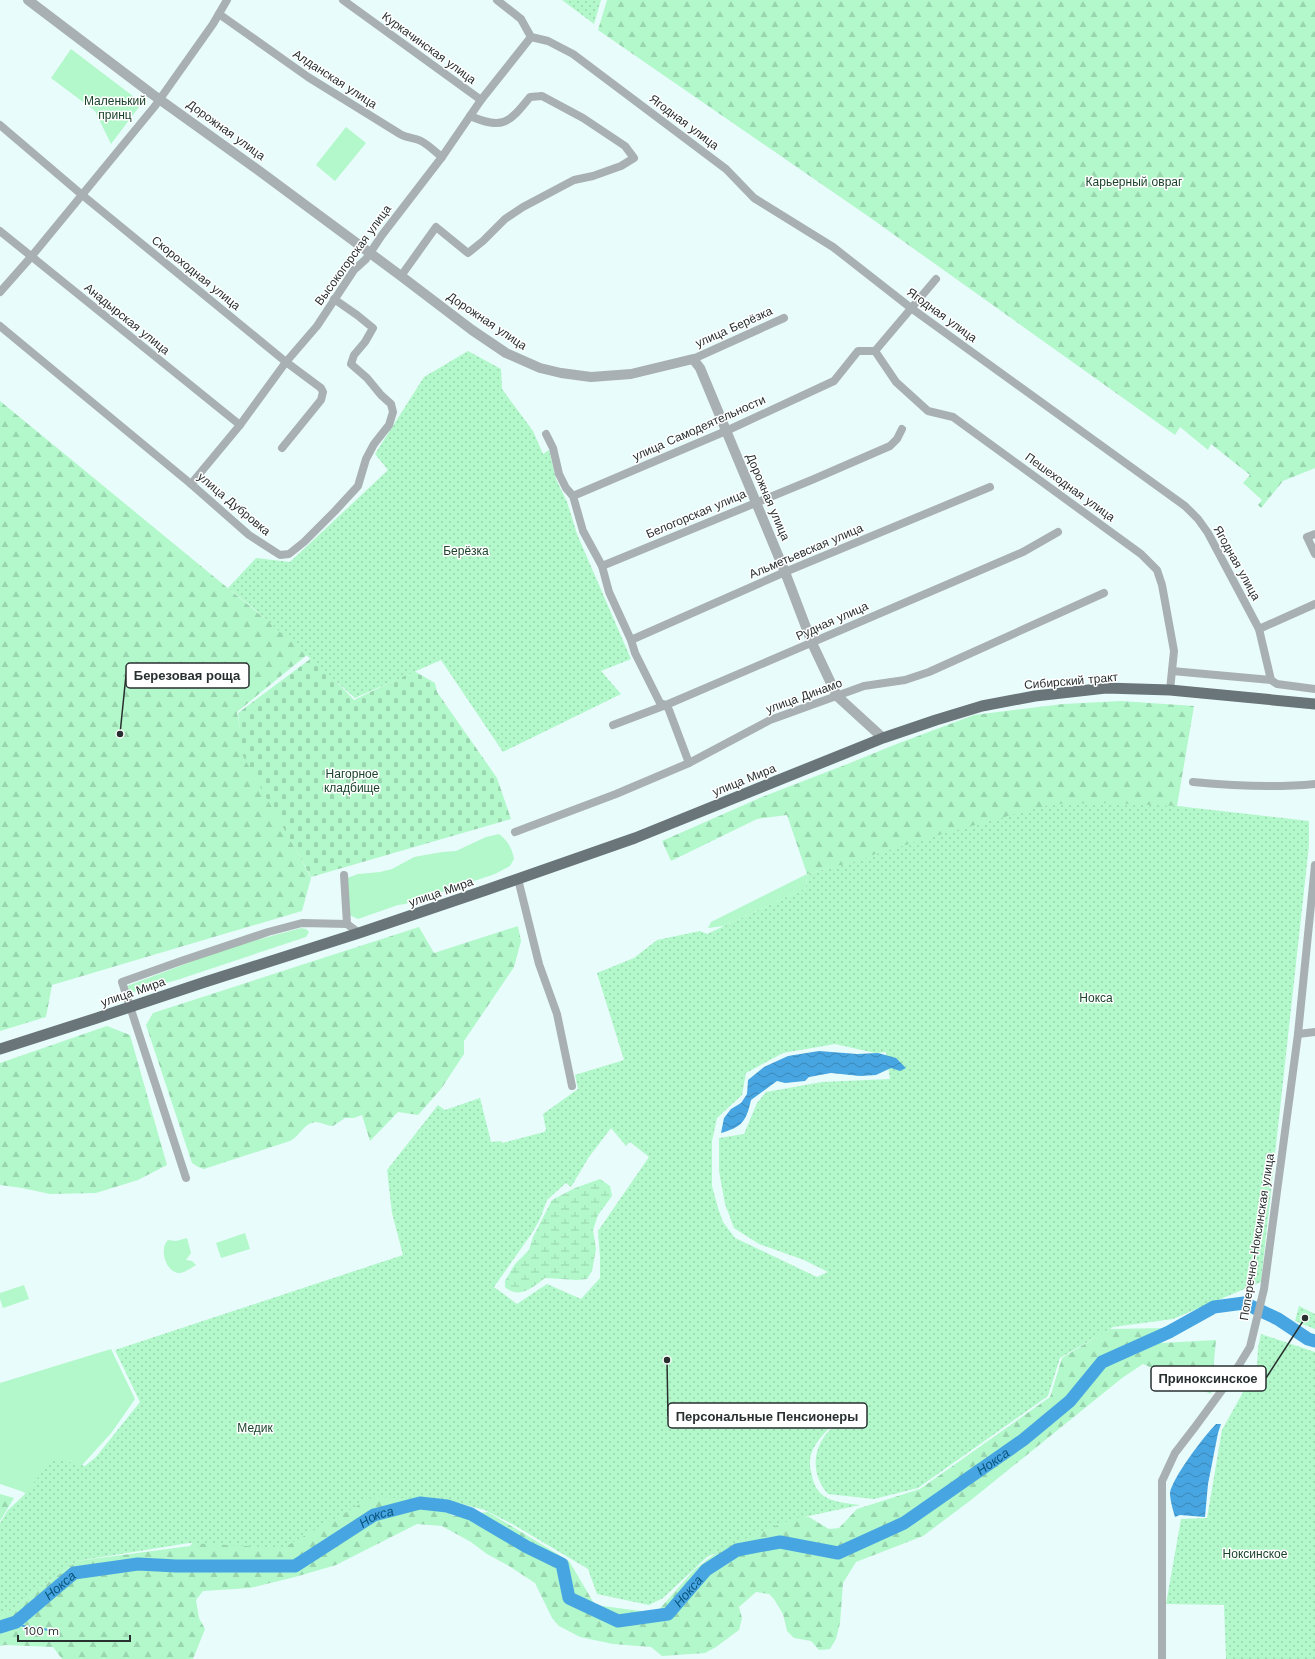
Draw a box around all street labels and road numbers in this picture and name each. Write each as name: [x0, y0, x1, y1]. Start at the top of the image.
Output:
street label: Куркачинская улица: [379, 9, 479, 87]
street label: Алданская улица: [290, 47, 380, 111]
street label: Ягодная улица: [647, 91, 722, 153]
street label: Дорожная улица: [184, 97, 268, 163]
street label: Высокогорская улица: [312, 202, 394, 308]
street label: Скороходная улица: [149, 233, 243, 313]
street label: Анадырская улица: [82, 280, 173, 358]
street label: Ягодная улица: [904, 285, 980, 345]
street label: Дорожная улица: [445, 289, 530, 353]
street label: улица Берёзка: [693, 304, 775, 350]
street label: улица Самодеятельности: [630, 392, 768, 464]
street label: Пешеходная улица: [1022, 450, 1118, 524]
street label: Дорожная улица: [743, 451, 793, 543]
street label: улица Дубровка: [195, 470, 273, 539]
street label: Белогорская улица: [644, 486, 748, 541]
street label: Альметьевская улица: [747, 521, 865, 581]
street label: Ягодная улица: [1211, 523, 1263, 603]
street label: Рудная улица: [794, 599, 871, 643]
street label: Сибирский тракт: [1024, 670, 1119, 692]
street label: улица Динамо: [764, 676, 844, 716]
street label: улица Мира: [710, 761, 778, 799]
street label: улица Мира: [407, 874, 475, 910]
street label: улица Мира: [99, 974, 167, 1010]
street label: Поперечно-Ноксинская улица: [1237, 1152, 1277, 1322]

